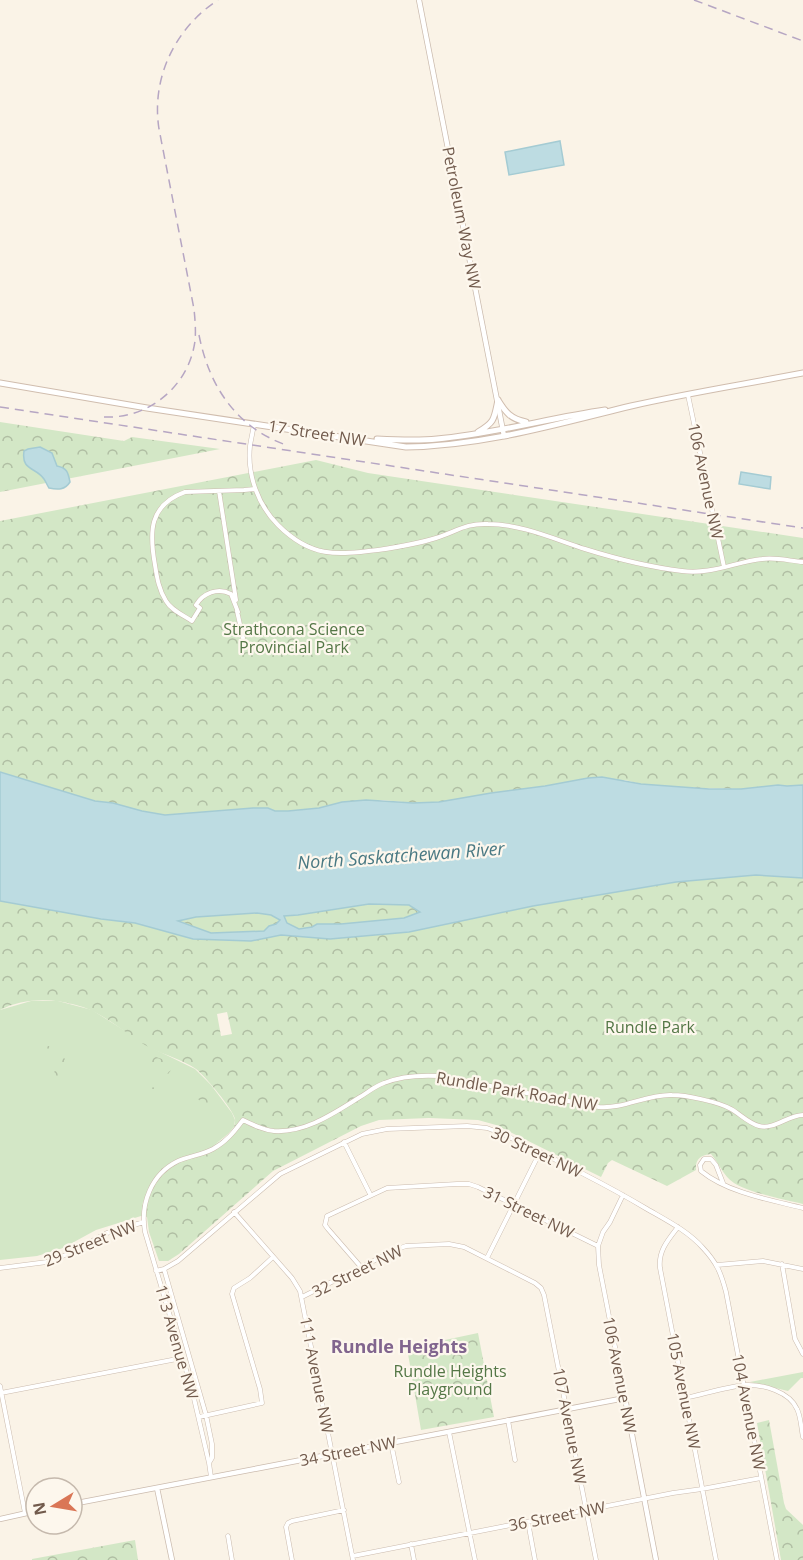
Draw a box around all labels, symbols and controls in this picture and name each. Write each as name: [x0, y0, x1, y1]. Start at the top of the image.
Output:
street label: Petroleum Way NW: [437, 145, 487, 291]
street label: 17 Street NW: [267, 414, 367, 452]
street label: 106 Avenue NW: [683, 421, 729, 541]
park label: Strathcona Science Provincial Park: [223, 618, 365, 658]
water label: North Saskatchewan River: [297, 836, 506, 874]
park label: Rundle Park: [605, 1016, 696, 1038]
street label: Rundle Park Road NW: [435, 1066, 600, 1116]
street label: 30 Street NW: [488, 1121, 586, 1183]
street label: 31 Street NW: [480, 1181, 578, 1243]
street label: 29 Street NW: [40, 1214, 140, 1272]
street label: 32 Street NW: [308, 1240, 406, 1302]
street label: 113 Avenue NW: [150, 1282, 204, 1402]
street label: 111 Avenue NW: [295, 1315, 339, 1435]
street label: 106 Avenue NW: [598, 1315, 642, 1435]
street label: 105 Avenue NW: [662, 1331, 706, 1451]
district label: Rundle Heights: [331, 1334, 467, 1358]
street label: 104 Avenue NW: [727, 1352, 771, 1472]
park label: Rundle Heights Playground: [393, 1360, 507, 1400]
street label: 107 Avenue NW: [548, 1366, 592, 1486]
street label: 34 Street NW: [298, 1431, 398, 1471]
north arrow: [24, 1476, 84, 1536]
street label: 36 Street NW: [507, 1496, 607, 1536]
text: N: [27, 1500, 51, 1517]

